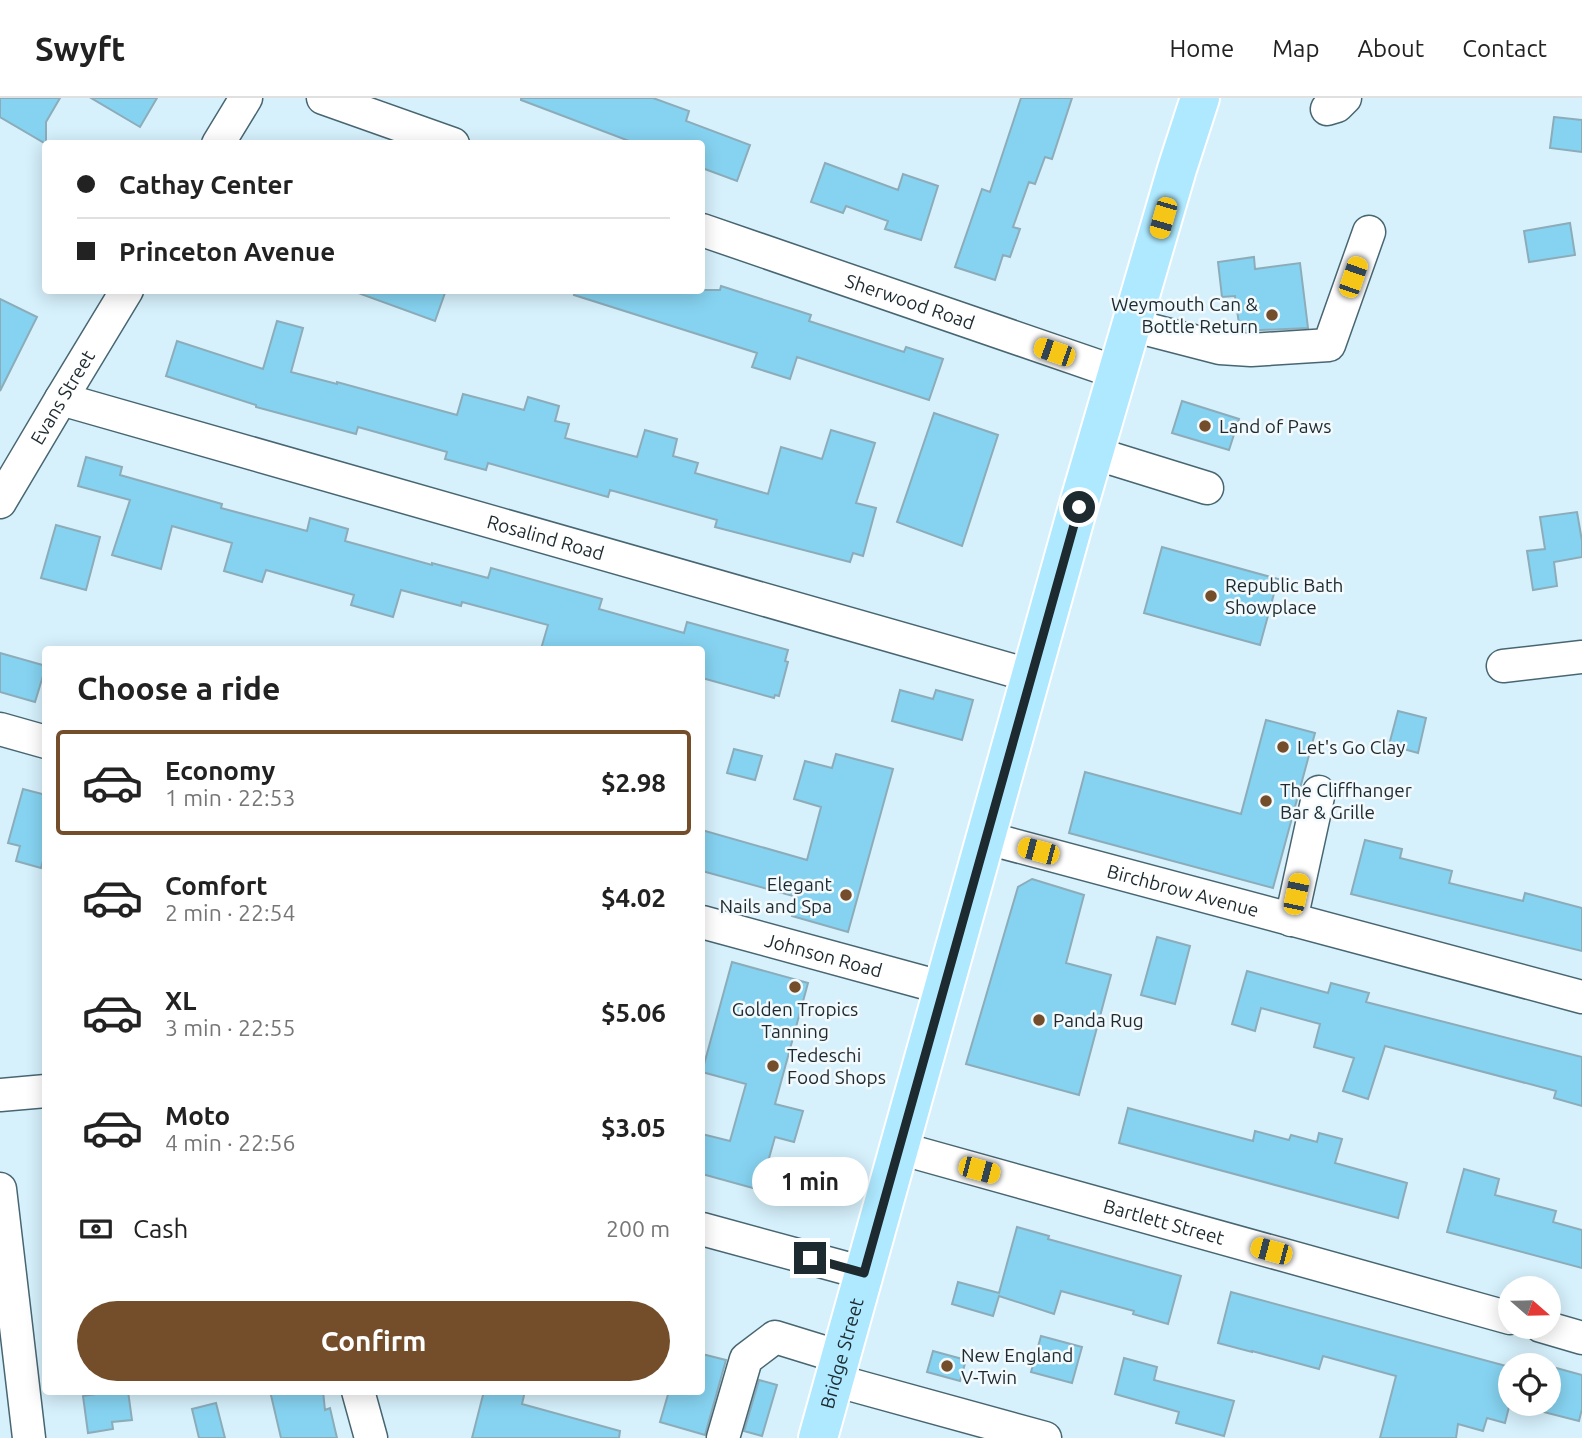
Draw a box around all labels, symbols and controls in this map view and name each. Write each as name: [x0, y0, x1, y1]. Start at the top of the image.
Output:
text: Swyft: [35, 30, 125, 67]
text: Home: [1169, 35, 1234, 62]
text: Map: [1272, 35, 1319, 62]
text: About: [1357, 35, 1424, 62]
text: Contact: [1462, 35, 1547, 62]
text: Cathay Center: [119, 170, 293, 199]
car: [1148, 195, 1179, 241]
text: Princeton Avenue: [119, 237, 335, 266]
car: [1337, 254, 1370, 300]
street label: Sherwood Road: [843, 269, 978, 334]
place label: Weymouth Can & Bottle Return: [1111, 293, 1259, 337]
marker: Weymouth Can & Bottle Return: [1264, 307, 1280, 323]
car: [1031, 335, 1078, 369]
street label: Evans Street: [26, 346, 99, 448]
place label: Land of Paws: [1219, 415, 1331, 437]
marker: Land of Paws: [1197, 418, 1213, 434]
route start: [1063, 491, 1095, 523]
street label: Rosalind Road: [485, 510, 607, 564]
place label: Republic Bath Showplace: [1225, 574, 1343, 618]
marker: Republic Bath Showplace: [1203, 588, 1219, 604]
text: Choose a ride: [77, 670, 280, 706]
place label: Let's Go Clay: [1297, 736, 1405, 758]
marker: Let's Go Clay: [1275, 739, 1291, 755]
icon: car: [81, 751, 144, 814]
text: Economy: [165, 756, 275, 785]
text: $2.98: [601, 768, 666, 797]
place label: The Cliffhanger Bar & Grille: [1280, 779, 1412, 823]
text: 1 min · 22:53: [165, 785, 296, 810]
marker: The Cliffhanger Bar & Grille: [1258, 793, 1274, 809]
car: [1015, 835, 1062, 867]
street label: Birchbrow Avenue: [1105, 860, 1261, 921]
icon: car: [81, 866, 144, 929]
text: Comfort: [165, 871, 268, 900]
car: [1282, 871, 1311, 917]
place label: Elegant Nails and Spa: [720, 873, 833, 917]
text: $4.02: [601, 883, 666, 912]
marker: Elegant Nails and Spa: [838, 887, 854, 903]
text: 2 min · 22:54: [165, 900, 296, 925]
street label: Johnson Road: [762, 929, 885, 982]
marker: Golden Tropics Tanning: [787, 979, 803, 995]
icon: car: [81, 981, 144, 1044]
text: XL: [165, 986, 196, 1015]
text: $5.06: [601, 998, 666, 1027]
place label: Golden Tropics Tanning: [732, 998, 858, 1042]
place label: Panda Rug: [1053, 1009, 1144, 1031]
marker: Panda Rug: [1031, 1012, 1047, 1028]
text: 3 min · 22:55: [165, 1015, 296, 1040]
place label: Tedeschi Food Shops: [787, 1044, 886, 1088]
marker: Tedeschi Food Shops: [765, 1058, 781, 1074]
icon: car: [81, 1096, 144, 1159]
text: Moto: [165, 1101, 230, 1130]
text: $3.05: [601, 1113, 666, 1142]
text: 4 min · 22:56: [165, 1130, 296, 1155]
car: [956, 1154, 1003, 1186]
callout: 1 min: [752, 1156, 868, 1206]
text: 1 min: [781, 1169, 839, 1194]
street label: Bartlett Street: [1101, 1194, 1227, 1249]
icon: cash: [77, 1210, 115, 1248]
text: Cash: [133, 1214, 188, 1243]
text: 200 m: [606, 1216, 670, 1241]
car: [1248, 1235, 1295, 1267]
route end: [794, 1242, 826, 1274]
north arrow: [1498, 1276, 1561, 1339]
map controls: [1498, 1276, 1561, 1416]
street label: Bridge Street: [816, 1295, 868, 1411]
button: Confirm: [77, 1301, 670, 1381]
place label: New England V-Twin: [961, 1344, 1073, 1388]
button: locate: [1498, 1353, 1561, 1416]
marker: New England V-Twin: [939, 1358, 955, 1374]

